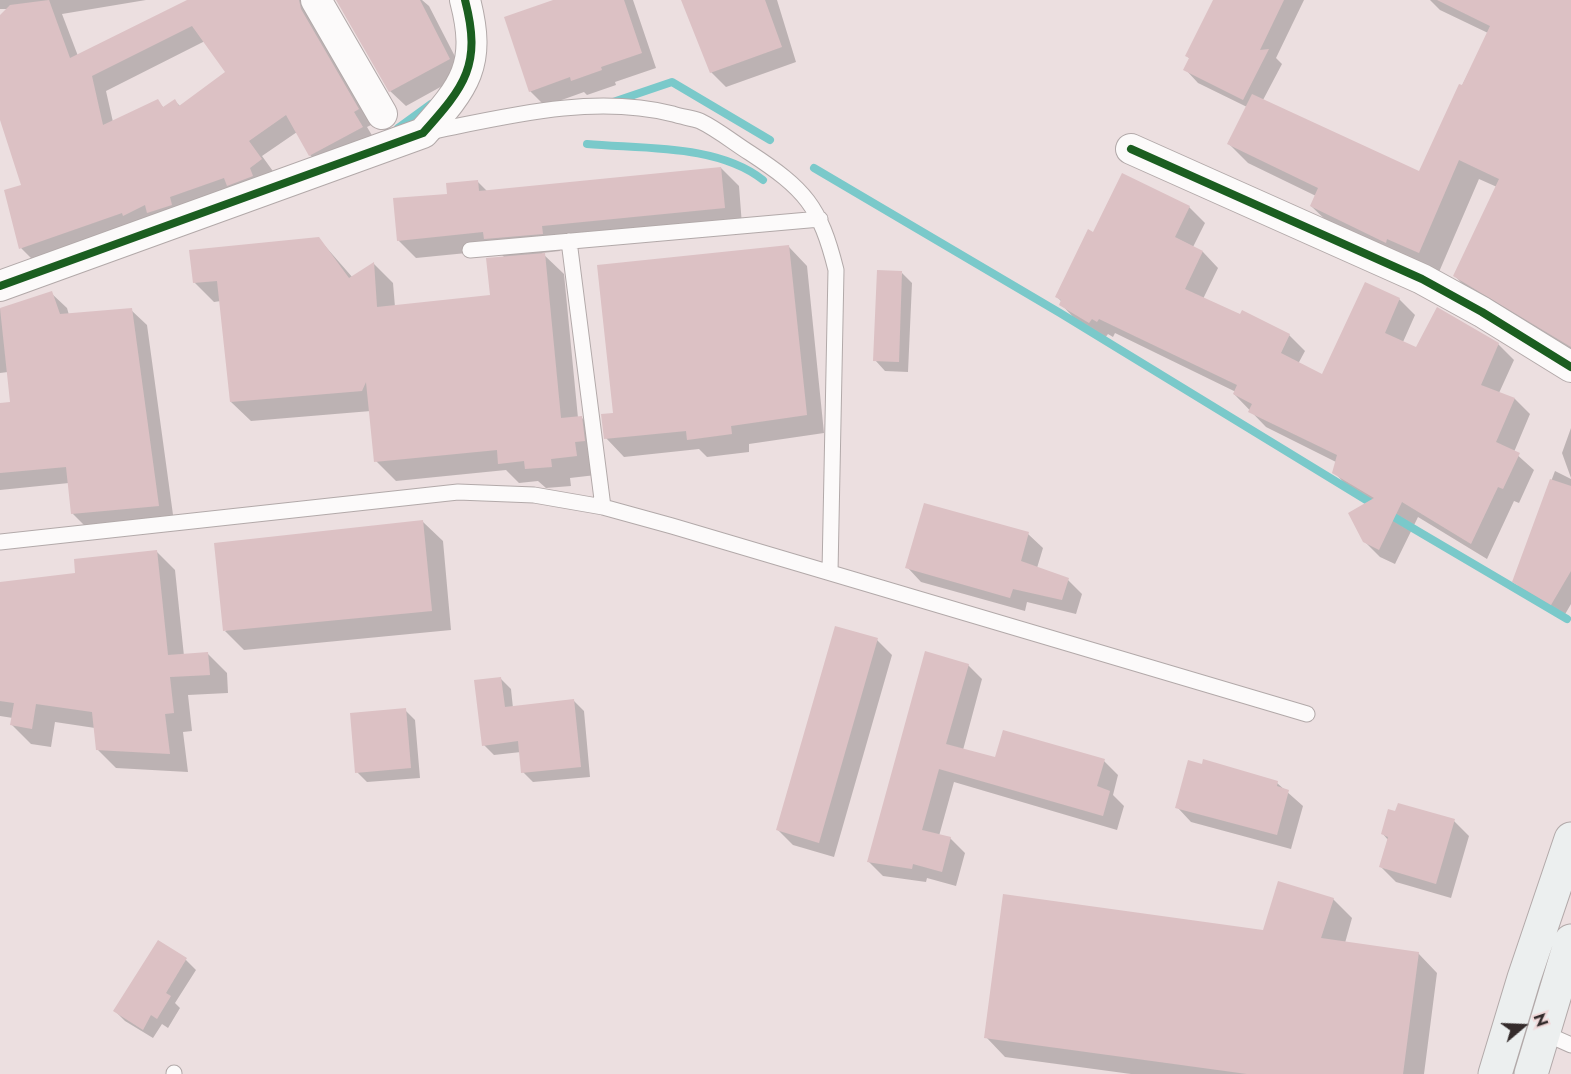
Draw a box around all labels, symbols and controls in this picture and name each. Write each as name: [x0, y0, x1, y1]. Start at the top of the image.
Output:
north arrow: [1493, 996, 1553, 1056]
text: N: [1528, 1010, 1553, 1030]

